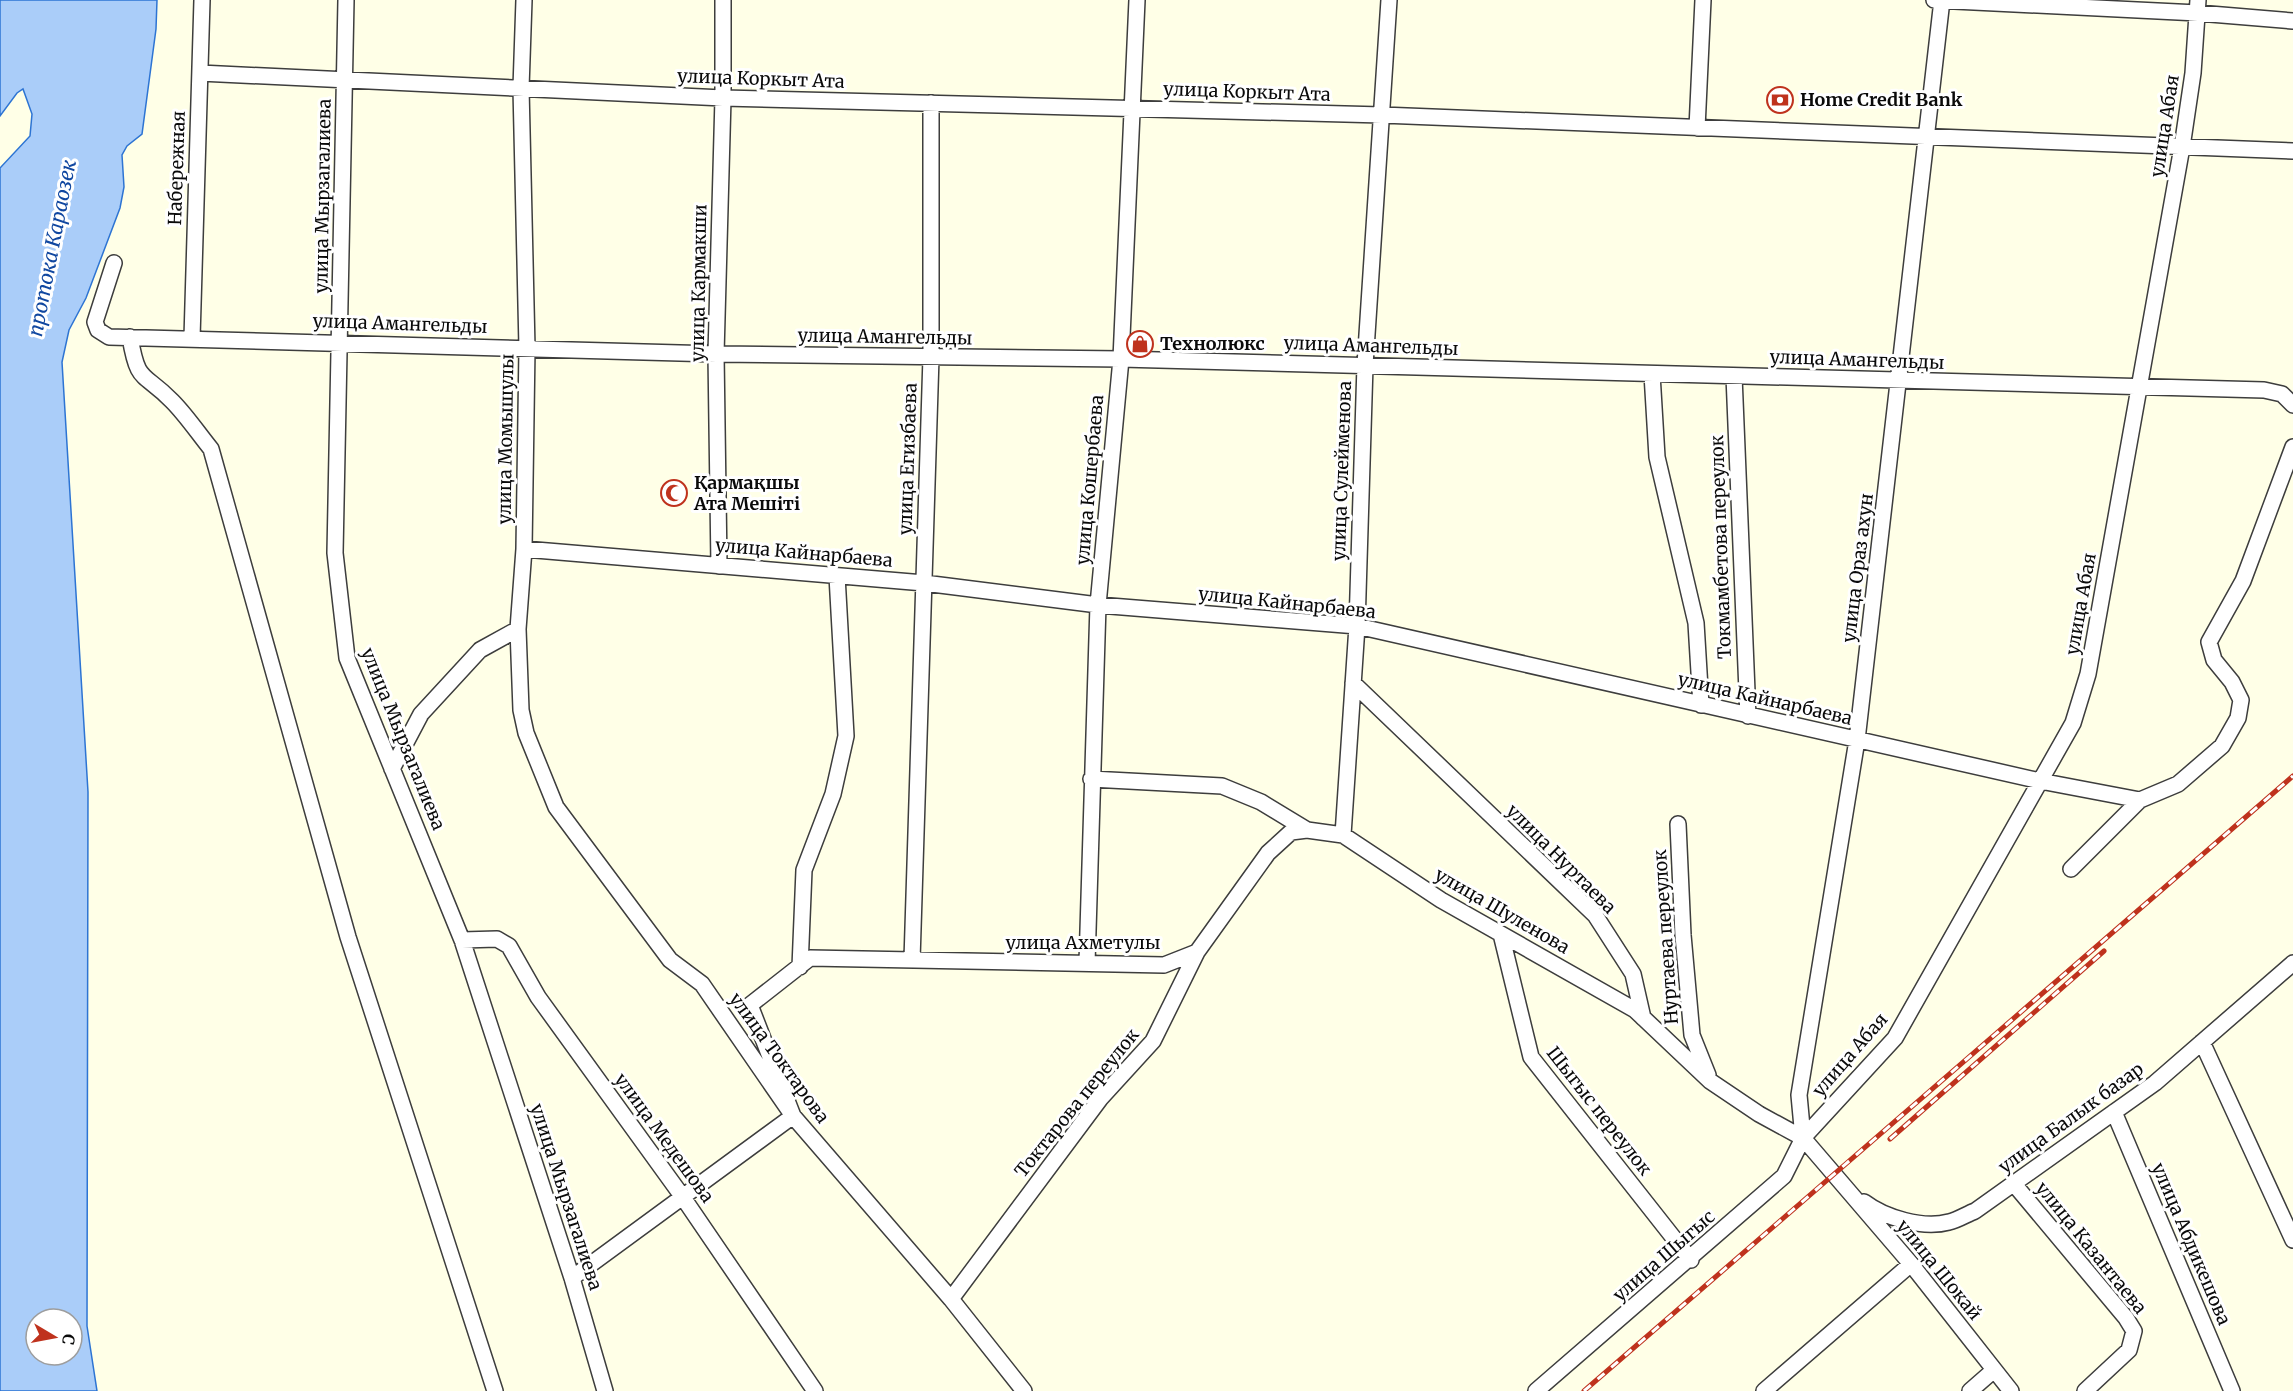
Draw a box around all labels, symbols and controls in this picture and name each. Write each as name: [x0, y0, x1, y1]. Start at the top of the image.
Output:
street label: улица Коркыт Ата: [677, 64, 845, 93]
street label: улица Абая: [2145, 73, 2184, 179]
street label: улица Коркыт Ата: [1163, 77, 1331, 106]
bank icon: Home Credit Bank: [1765, 85, 1795, 115]
place label: Home Credit Bank: [1800, 88, 1963, 111]
street label: улица Мырзагалиева: [309, 98, 336, 294]
street label: Набережная: [163, 110, 190, 226]
water label: протока Караозек: [22, 157, 81, 338]
street label: улица Кармакши: [686, 204, 711, 362]
street label: улица Амангельды: [312, 309, 488, 338]
street label: улица Амангельды: [797, 323, 973, 350]
shop icon: Технолюкс: [1125, 329, 1155, 359]
street label: улица Амангельды: [1283, 331, 1459, 360]
place label: Технолюкс: [1160, 332, 1265, 355]
street label: улица Амангельды: [1769, 345, 1945, 374]
street label: улица Момышулы: [493, 353, 518, 525]
street label: улица Сулейменова: [1327, 380, 1356, 561]
street label: улица Егизбаева: [893, 382, 922, 535]
street label: улица Кошербаева: [1071, 394, 1108, 566]
street label: Токмамбетова переулок: [1705, 434, 1736, 659]
place label: Қармақшы Ата Мешіті: [693, 471, 800, 515]
mosque icon: Қармақшы Ата Мешіті: [659, 478, 689, 508]
street label: улица Ораз ахун: [1837, 492, 1878, 644]
street label: улица Кайнарбаева: [714, 533, 894, 572]
street label: улица Абая: [2060, 551, 2101, 657]
street label: улица Кайнарбаева: [1197, 582, 1377, 623]
street label: улица Мырзагалиева: [356, 644, 451, 834]
street label: улица Кайнарбаева: [1676, 667, 1855, 730]
street label: улица Нуртаева: [1502, 799, 1621, 918]
street label: Нуртаева переулок: [1648, 848, 1683, 1025]
street label: улица Шуленова: [1431, 863, 1574, 959]
street label: улица Ахметулы: [1006, 931, 1160, 954]
street label: улица Токтарова: [724, 988, 835, 1128]
street label: улица Абая: [1807, 1008, 1892, 1101]
street label: Токтарова переулок: [1009, 1023, 1144, 1182]
street label: Шыгыс переулок: [1542, 1042, 1657, 1180]
street label: улица Балык базар: [1994, 1057, 2148, 1178]
street label: улица Медешова: [610, 1068, 719, 1207]
street label: улица Мырзагалиева: [525, 1101, 608, 1293]
street label: улица Абдикешова: [2147, 1159, 2236, 1329]
street label: улица Казантаева: [2031, 1177, 2152, 1319]
street label: улица Шыгыс: [1608, 1205, 1719, 1306]
street label: улица Шокай: [1892, 1215, 1987, 1325]
north arrow: [24, 1307, 84, 1367]
text: С: [58, 1333, 80, 1347]

